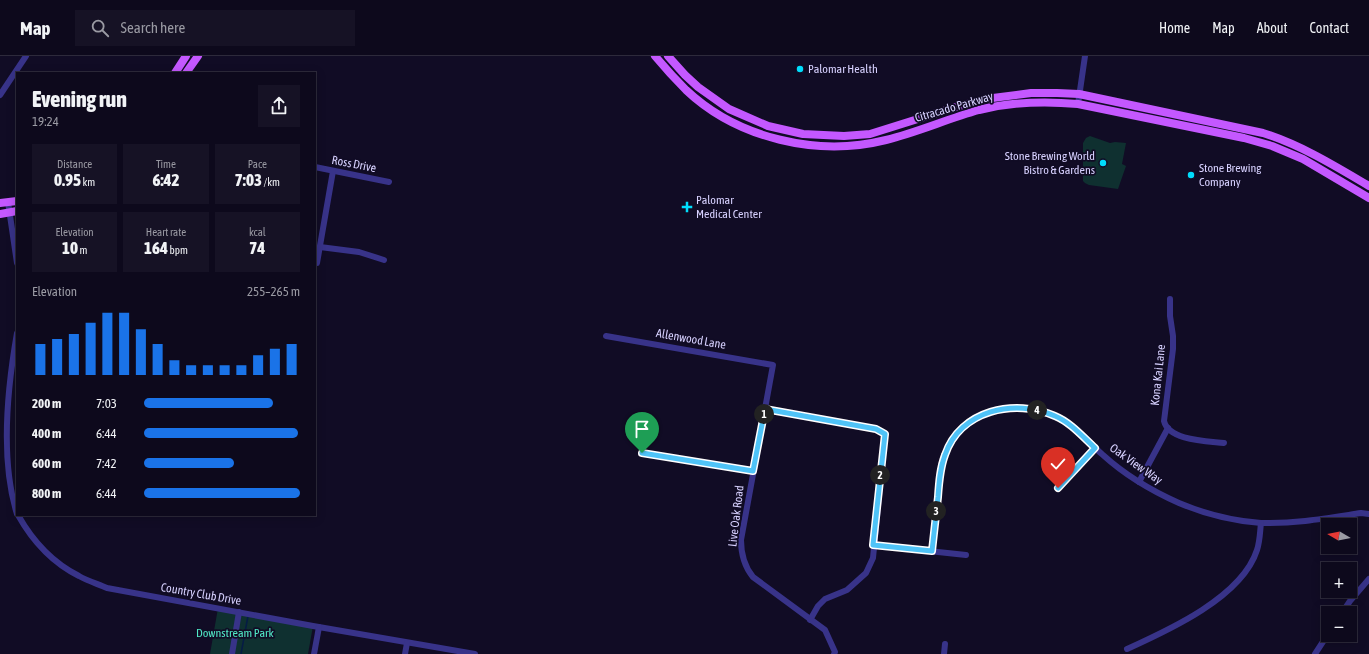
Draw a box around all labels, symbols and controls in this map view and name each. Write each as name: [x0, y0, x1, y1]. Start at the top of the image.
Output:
search box: [75, 10, 355, 46]
text: Map: [20, 17, 51, 39]
icon: search: [89, 17, 111, 39]
text: Search here: [121, 19, 185, 36]
text: Home: [1159, 20, 1190, 36]
text: Map: [1212, 20, 1235, 36]
text: About: [1257, 20, 1288, 36]
text: Contact: [1310, 20, 1349, 36]
place label: Palomar Health: [808, 62, 878, 76]
marker: Palomar Health: [795, 64, 805, 74]
button: share: [258, 85, 300, 127]
text: Evening run: [32, 86, 127, 112]
street label: Citracado Parkway: [913, 89, 995, 125]
text: 19:24: [32, 114, 59, 129]
place label: Stone Brewing World Bistro & Gardens: [1005, 149, 1095, 177]
street label: Ross Drive: [331, 153, 377, 175]
text: Distance: [57, 158, 92, 170]
text: Time: [156, 158, 176, 170]
text: Pace: [248, 158, 267, 170]
marker: Stone Brewing World Bistro & Gardens: [1098, 158, 1108, 168]
place label: Stone Brewing Company: [1199, 161, 1262, 189]
text: 0.95: [54, 170, 81, 190]
text: 6:42: [152, 170, 179, 190]
text: 7:03: [235, 170, 262, 190]
marker: Stone Brewing Company: [1186, 170, 1196, 180]
text: km: [81, 176, 95, 188]
text: /km: [262, 176, 280, 188]
place label: Palomar Medical Center: [696, 193, 762, 221]
marker: Palomar Medical Center: [681, 201, 693, 213]
text: Elevation: [56, 226, 94, 238]
text: Heart rate: [146, 226, 186, 238]
text: kcal: [249, 226, 266, 238]
text: 10: [62, 238, 78, 258]
text: 164: [144, 238, 168, 258]
text: 74: [249, 238, 265, 258]
text: m: [78, 244, 87, 256]
text: bpm: [168, 244, 188, 256]
text: Elevation: [32, 284, 77, 299]
text: 255–265 m: [247, 284, 300, 299]
street label: Allenwood Lane: [655, 326, 727, 352]
street label: Kona Kai Lane: [1148, 344, 1168, 406]
text: 200 m: [32, 396, 61, 411]
text: 7:03: [96, 396, 117, 411]
pin: 4: [1027, 400, 1047, 420]
pin: 1: [754, 404, 774, 424]
text: 4: [1034, 404, 1040, 416]
text: 1: [761, 408, 767, 420]
pin: [625, 412, 659, 453]
icon: arrive: [631, 418, 653, 440]
text: 400 m: [32, 426, 61, 441]
text: 6:44: [96, 426, 117, 441]
street label: Oak View Way: [1107, 441, 1165, 487]
pin: [1041, 447, 1075, 488]
icon: check: [1047, 453, 1069, 475]
text: 600 m: [32, 456, 61, 471]
text: 7:42: [96, 456, 117, 471]
pin: 2: [870, 465, 890, 485]
text: 2: [877, 469, 883, 481]
street label: Live Oak Road: [725, 485, 747, 547]
text: 800 m: [32, 486, 61, 501]
text: 6:44: [96, 486, 117, 501]
pin: 3: [926, 501, 946, 521]
text: 3: [933, 505, 939, 517]
north arrow: [1321, 518, 1357, 554]
map controls: [1321, 518, 1357, 642]
button: +: [1321, 562, 1357, 598]
street label: Country Club Drive: [160, 580, 242, 608]
button: −: [1321, 606, 1357, 642]
park label: Downstream Park: [196, 626, 275, 640]

